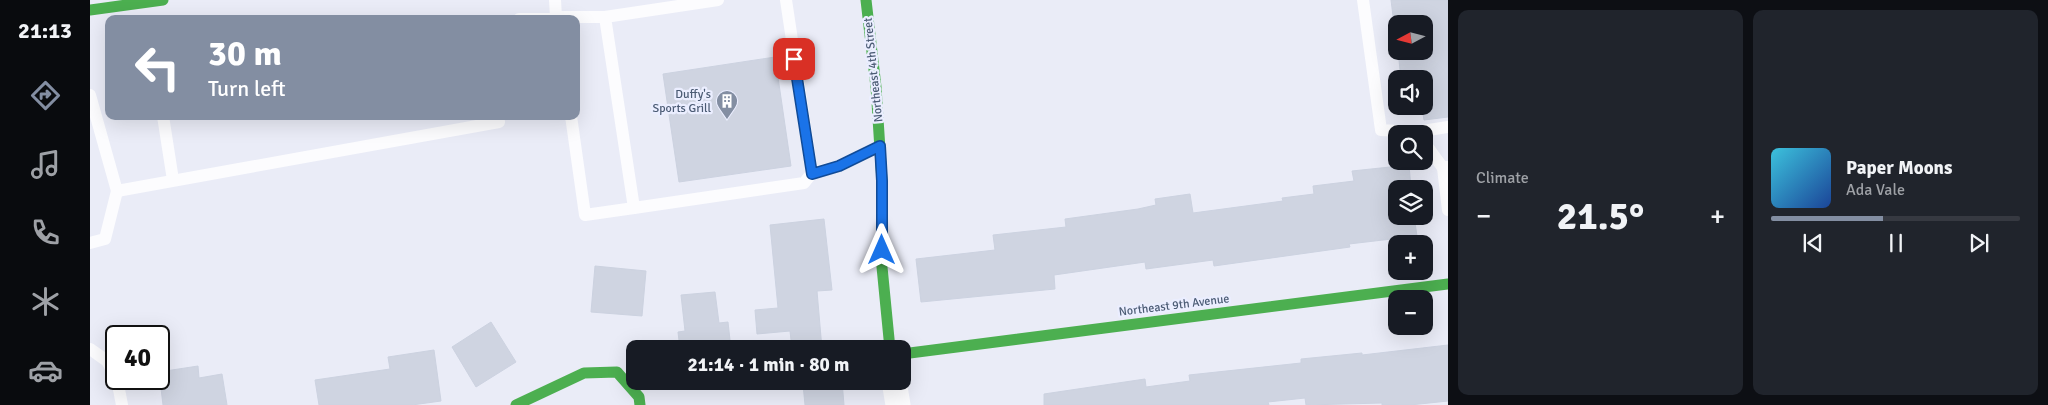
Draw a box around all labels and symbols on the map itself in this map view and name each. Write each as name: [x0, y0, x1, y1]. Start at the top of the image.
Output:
north arrow: [1388, 15, 1432, 60]
street label: Northeast 4th Street: [861, 17, 886, 123]
pin: [773, 38, 815, 80]
place label: Duffy's Sports Grill: [652, 87, 711, 116]
building icon: Duffy's Sports Grill: [715, 89, 739, 120]
position arrow: [855, 223, 907, 275]
street label: Northeast 9th Avenue: [1118, 291, 1230, 320]
speed limit sign: 40: [105, 325, 170, 390]

